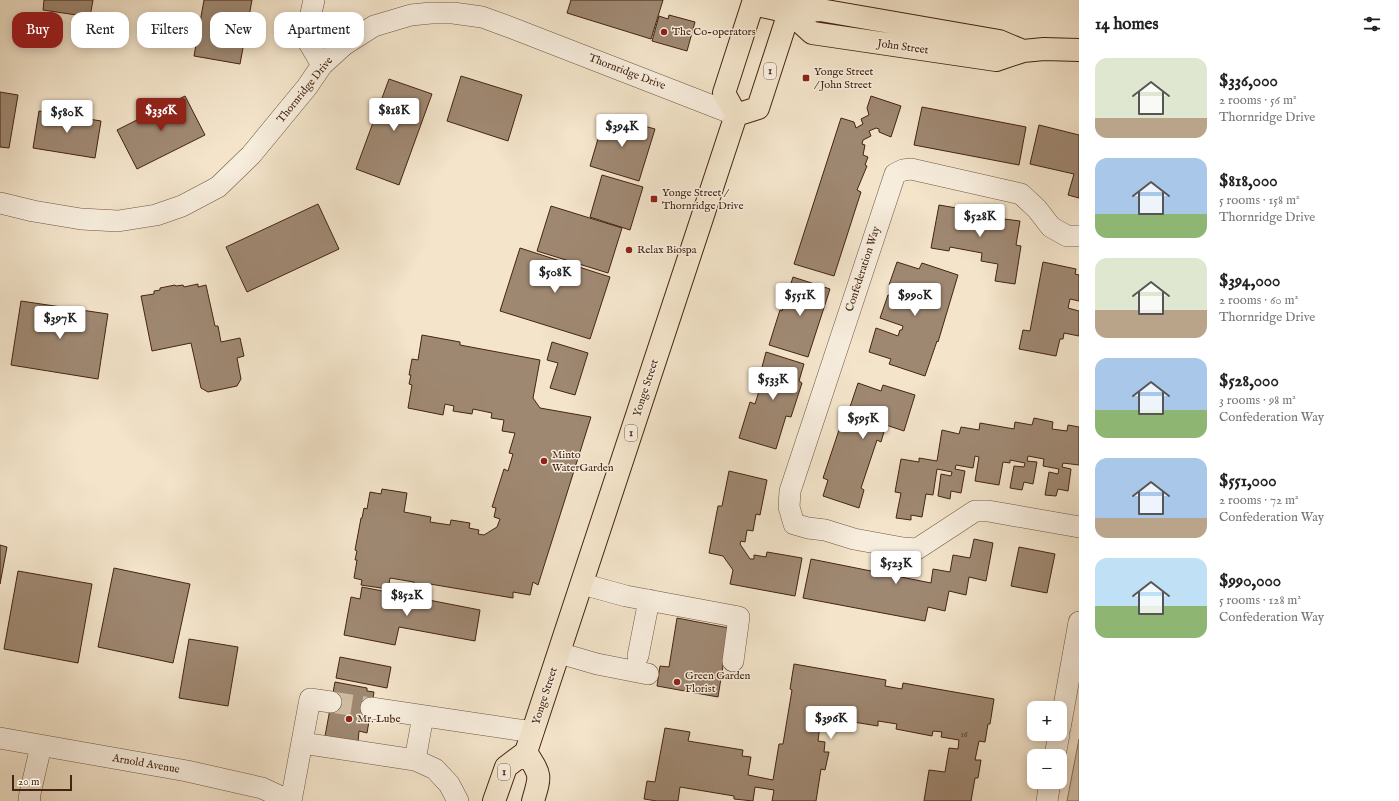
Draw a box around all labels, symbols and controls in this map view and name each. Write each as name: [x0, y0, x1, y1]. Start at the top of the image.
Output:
chip: Buy: [12, 12, 63, 48]
chip: Rent: [71, 12, 129, 48]
chip: Filters: [137, 12, 202, 48]
chip: New: [210, 12, 266, 48]
chip: Apartment: [274, 12, 364, 48]
icon: filters: [1361, 13, 1383, 35]
text: 14 homes: [1095, 14, 1158, 35]
place label: The Co-operators: [672, 25, 756, 39]
marker: The Co-operators: [659, 27, 669, 37]
street label: John Street: [875, 36, 930, 58]
street label: Thornridge Drive: [586, 51, 668, 93]
street label: Thornridge Drive: [274, 54, 336, 126]
road number: 1: [764, 63, 776, 79]
place label: Yonge Street / John Street: [814, 65, 874, 92]
text: $336,000: [1219, 71, 1278, 92]
marker: Yonge Street / John Street: [801, 73, 811, 83]
icon: home: [1127, 74, 1175, 122]
text: 2 rooms · 56 m²: [1219, 92, 1297, 109]
pin: $336K: [133, 98, 189, 132]
pin: $818K: [366, 98, 422, 132]
pin: $580K: [39, 100, 95, 134]
text: $336K: [145, 102, 177, 119]
text: $818K: [378, 102, 410, 119]
text: $580K: [51, 104, 83, 121]
text: Thornridge Drive: [1219, 109, 1315, 126]
pin: $394K: [594, 114, 650, 148]
text: $394K: [605, 118, 639, 135]
text: $818,000: [1219, 171, 1278, 192]
icon: home: [1127, 174, 1175, 222]
place label: Yonge Street / Thornridge Drive: [662, 186, 744, 213]
text: 5 rooms · 158 m²: [1219, 192, 1300, 209]
marker: Yonge Street / Thornridge Drive: [649, 194, 659, 204]
pin: $528K: [952, 204, 1008, 238]
text: $528K: [964, 208, 996, 225]
text: Thornridge Drive: [1219, 209, 1315, 226]
street label: Confederation Way: [843, 224, 884, 313]
place label: Relax Biospa: [637, 243, 697, 257]
marker: Relax Biospa: [624, 245, 634, 255]
pin: $508K: [527, 260, 583, 294]
text: $508K: [539, 264, 571, 281]
text: $394,000: [1219, 271, 1280, 292]
icon: home: [1127, 274, 1175, 322]
pin: $551K: [772, 283, 828, 317]
pin: $990K: [887, 283, 943, 317]
text: $551K: [785, 287, 815, 304]
text: $990K: [898, 287, 932, 304]
text: 2 rooms · 60 m²: [1219, 292, 1298, 309]
pin: $397K: [32, 306, 88, 340]
text: Thornridge Drive: [1219, 309, 1315, 326]
text: $397K: [43, 310, 77, 327]
street label: Yonge Street: [630, 357, 662, 418]
pin: $533K: [745, 367, 801, 401]
text: $533K: [757, 371, 789, 388]
text: $528,000: [1219, 371, 1279, 392]
icon: home: [1127, 374, 1175, 422]
text: 3 rooms · 98 m²: [1219, 392, 1296, 409]
pin: $595K: [835, 406, 891, 440]
text: Confederation Way: [1219, 409, 1324, 426]
text: $595K: [847, 410, 879, 427]
road number: 1: [625, 425, 637, 441]
place label: Minto WaterGarden: [552, 448, 614, 475]
marker: Minto WaterGarden: [539, 456, 549, 466]
text: $551,000: [1219, 471, 1277, 492]
icon: home: [1127, 474, 1175, 522]
text: 2 rooms · 72 m²: [1219, 492, 1299, 509]
text: Confederation Way: [1219, 509, 1324, 526]
pin: $523K: [868, 551, 924, 585]
text: $523K: [880, 555, 912, 572]
text: $990,000: [1219, 571, 1281, 592]
icon: home: [1127, 574, 1175, 622]
pin: $852K: [379, 583, 435, 617]
text: $852K: [391, 587, 423, 604]
text: 5 rooms · 128 m²: [1219, 592, 1301, 609]
text: Confederation Way: [1219, 609, 1324, 626]
street label: Yonge Street: [529, 665, 561, 726]
place label: Green Garden Florist: [685, 669, 751, 696]
marker: Green Garden Florist: [672, 677, 682, 687]
map controls: [1027, 701, 1067, 789]
button: +: [1027, 701, 1067, 741]
pin: $396K: [803, 706, 859, 740]
text: $396K: [815, 710, 847, 727]
place label: Mr. Lube: [357, 712, 400, 726]
marker: Mr. Lube: [344, 714, 354, 724]
house number: 16: [960, 729, 968, 740]
button: −: [1027, 749, 1067, 789]
street label: Arnold Avenue: [110, 751, 181, 777]
road number: 1: [498, 764, 510, 780]
scale bar: [12, 773, 72, 792]
text: 20 m: [18, 775, 39, 789]

